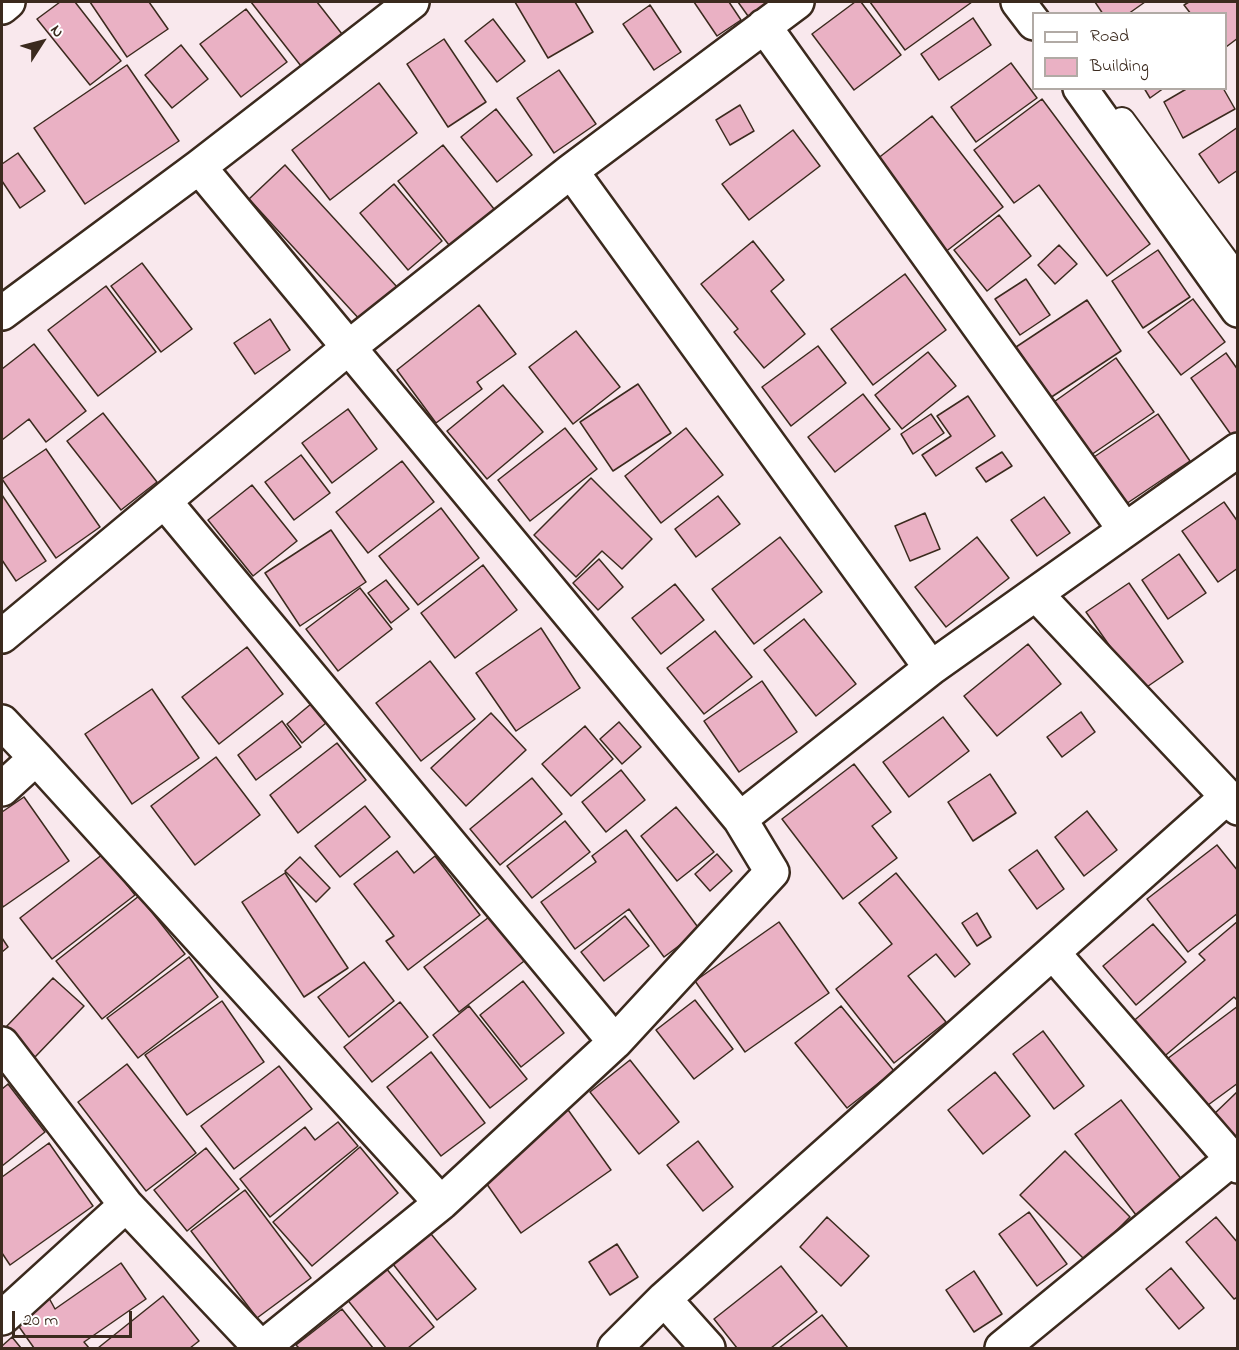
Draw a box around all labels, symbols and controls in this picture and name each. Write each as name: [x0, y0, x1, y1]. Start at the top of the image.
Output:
north arrow: [12, 12, 72, 72]
legend: [1032, 12, 1227, 90]
text: N: [44, 20, 69, 43]
text: Road: [1090, 24, 1129, 50]
text: Building: [1090, 54, 1149, 80]
scale bar: [15, 1299, 135, 1337]
text: 20 m: [23, 1308, 58, 1334]

